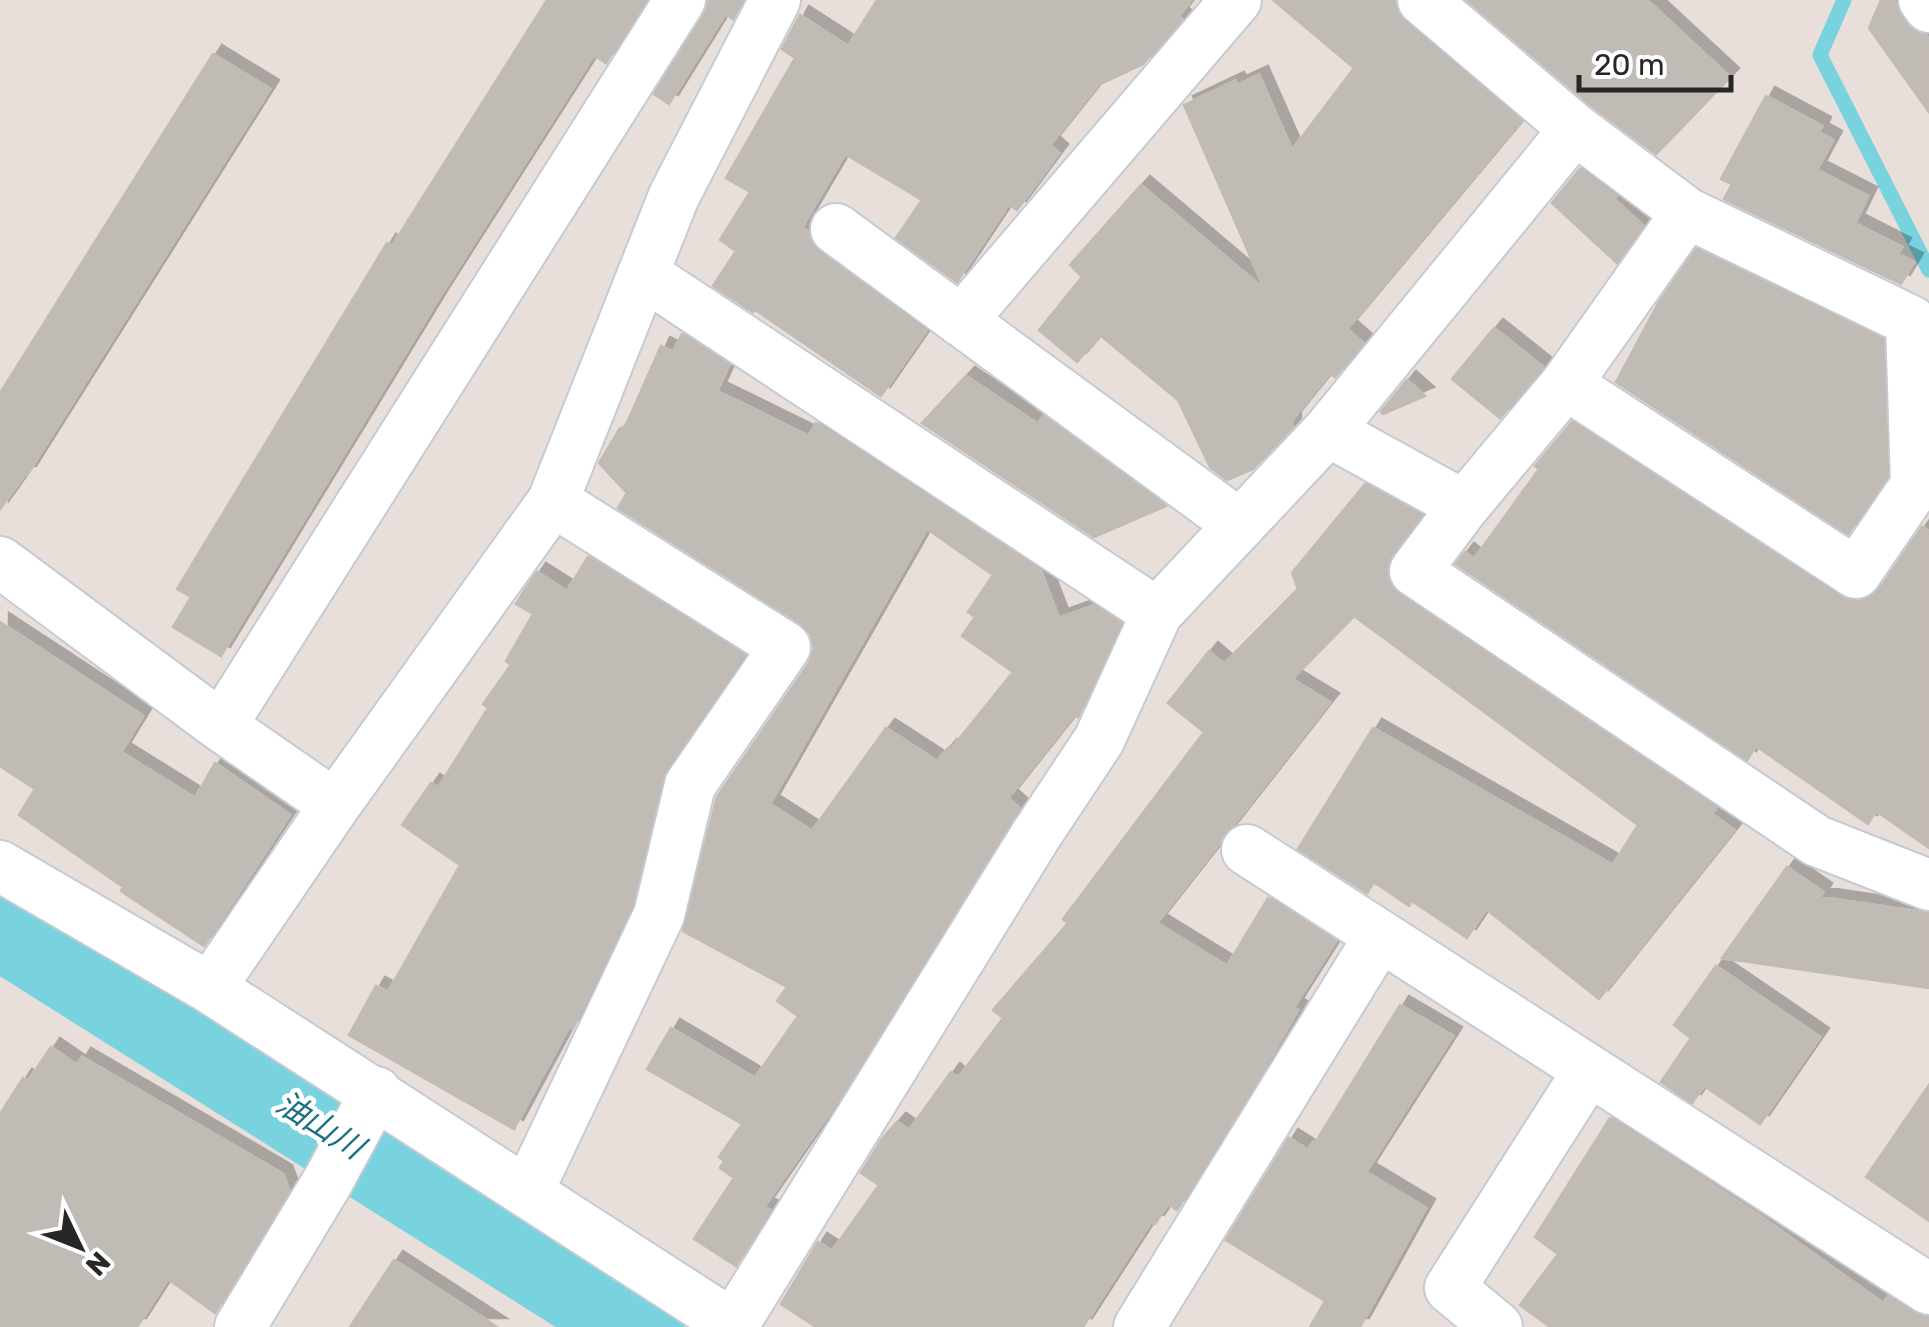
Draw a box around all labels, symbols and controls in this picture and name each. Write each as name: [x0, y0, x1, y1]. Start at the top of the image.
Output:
scale bar: [1579, 30, 1732, 92]
text: 20 m: [1594, 47, 1665, 83]
water label: 油山川: [269, 1083, 373, 1168]
north arrow: [30, 1197, 130, 1297]
text: N: [79, 1245, 117, 1282]

